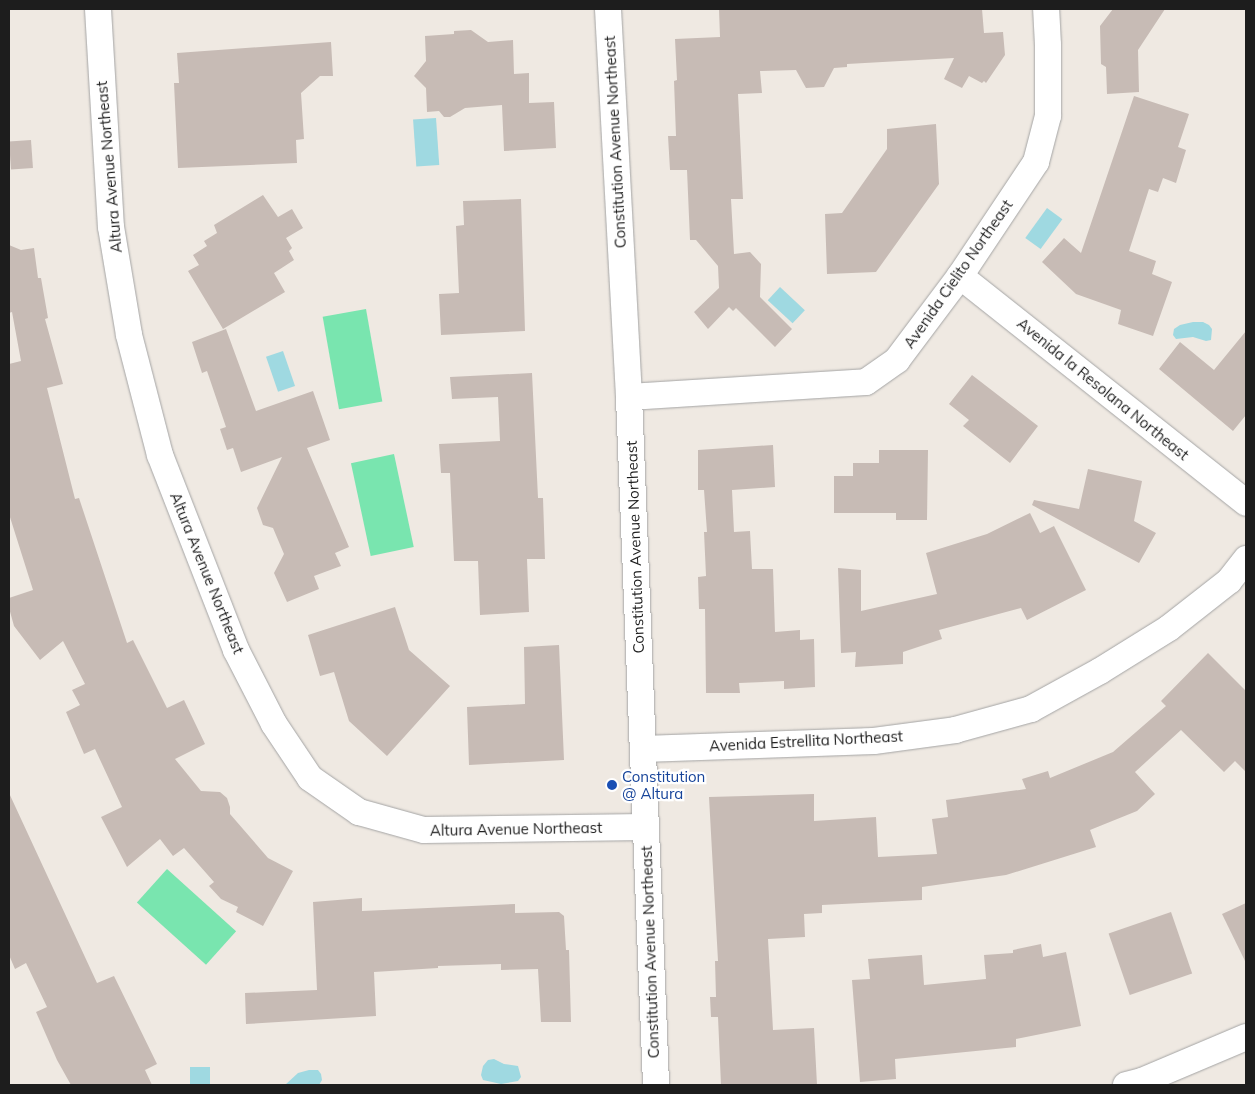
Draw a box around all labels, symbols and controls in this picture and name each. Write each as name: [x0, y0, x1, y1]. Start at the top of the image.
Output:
street label: Constitution Avenue Northeast: [600, 35, 630, 249]
street label: Altura Avenue Northeast: [93, 80, 125, 254]
street label: Avenida Cielito Northeast: [900, 196, 1016, 352]
street label: Avenida la Resolana Northeast: [1014, 314, 1192, 464]
street label: Constitution Avenue Northeast: [622, 440, 648, 654]
street label: Altura Avenue Northeast: [166, 490, 248, 656]
street label: Avenida Estrellita Northeast: [709, 727, 903, 755]
place label: Constitution @ Altura: [622, 767, 705, 802]
marker: Constitution @ Altura: [606, 779, 618, 791]
street label: Altura Avenue Northeast: [430, 818, 602, 840]
street label: Constitution Avenue Northeast: [637, 845, 663, 1059]

